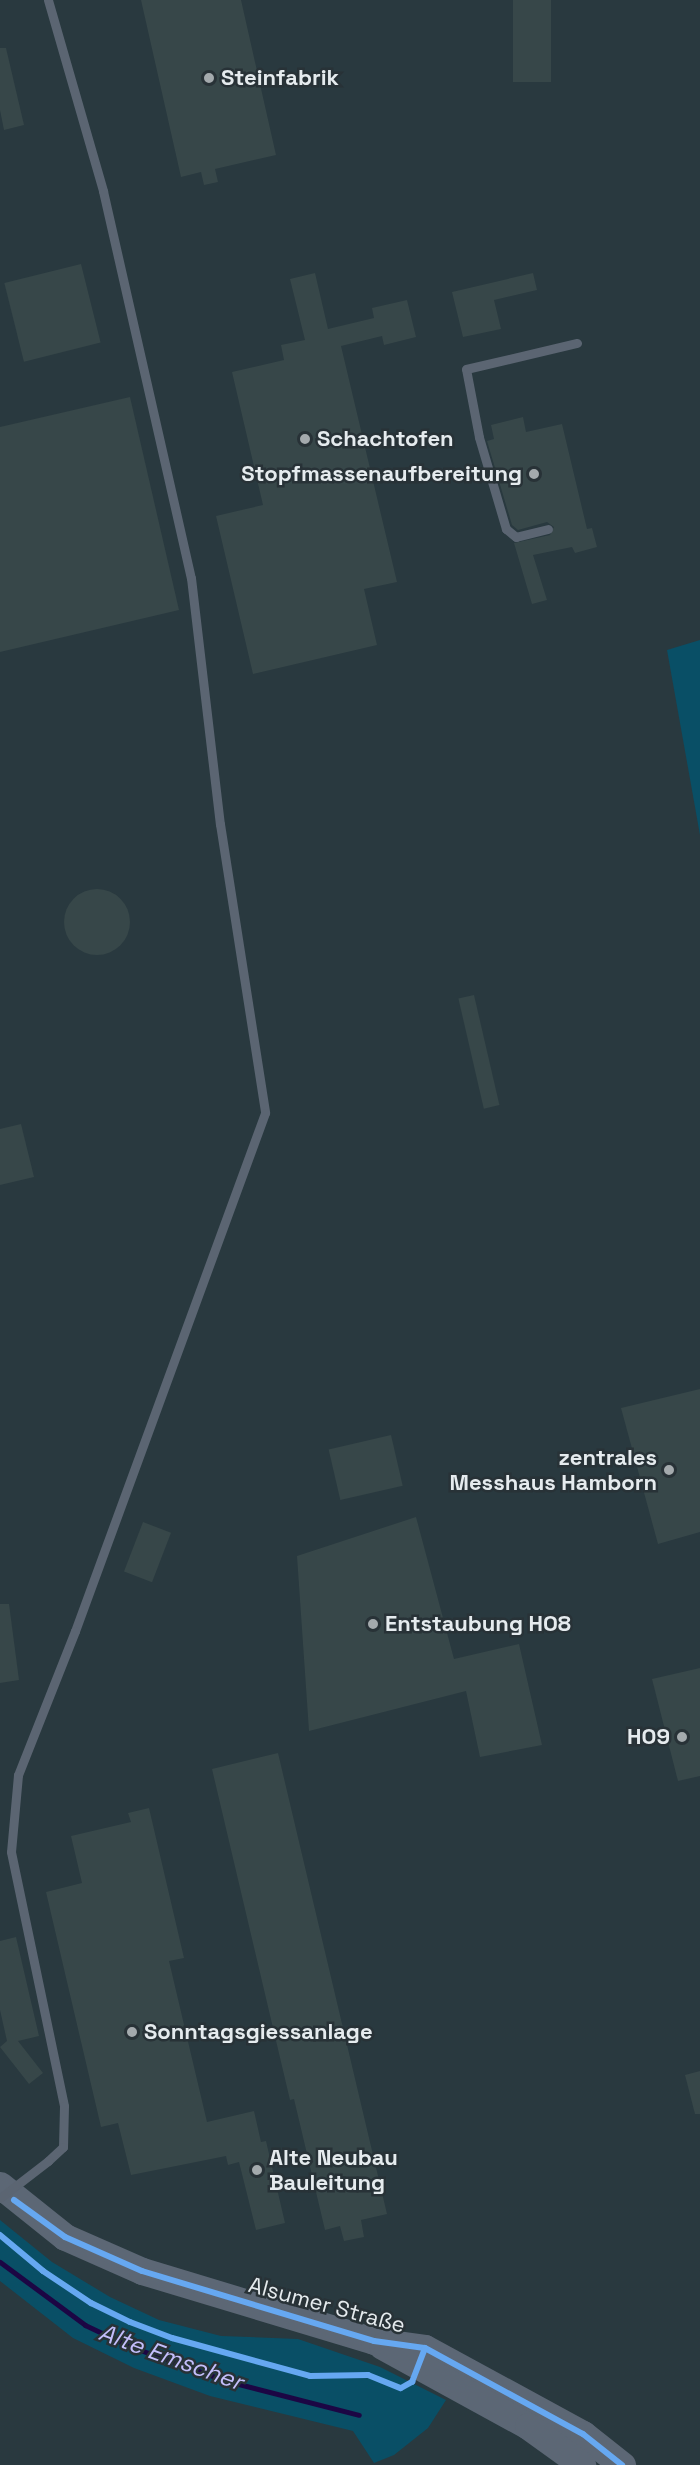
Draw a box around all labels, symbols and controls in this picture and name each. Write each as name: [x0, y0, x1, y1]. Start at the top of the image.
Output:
place label: Steinfabrik: [221, 65, 339, 91]
marker: Steinfabrik: [202, 71, 216, 85]
place label: Schachtofen: [317, 426, 454, 452]
marker: Schachtofen: [298, 432, 312, 446]
place label: Stopfmassenaufbereitung: [241, 461, 522, 487]
marker: Stopfmassenaufbereitung: [527, 467, 541, 481]
place label: zentrales Messhaus Hamborn: [450, 1444, 657, 1496]
marker: zentrales Messhaus Hamborn: [662, 1463, 676, 1477]
place label: Entstaubung HO8: [385, 1611, 571, 1637]
marker: Entstaubung HO8: [366, 1617, 380, 1631]
place label: HO9: [627, 1724, 670, 1750]
marker: HO9: [675, 1730, 689, 1744]
place label: Sonntagsgiessanlage: [144, 2019, 373, 2045]
marker: Sonntagsgiessanlage: [125, 2025, 139, 2039]
place label: Alte Neubau Bauleitung: [269, 2144, 398, 2196]
marker: Alte Neubau Bauleitung: [250, 2163, 264, 2177]
street label: Alsumer Straße: [246, 2271, 408, 2339]
water label: Alte Emscher: [95, 2318, 247, 2396]

